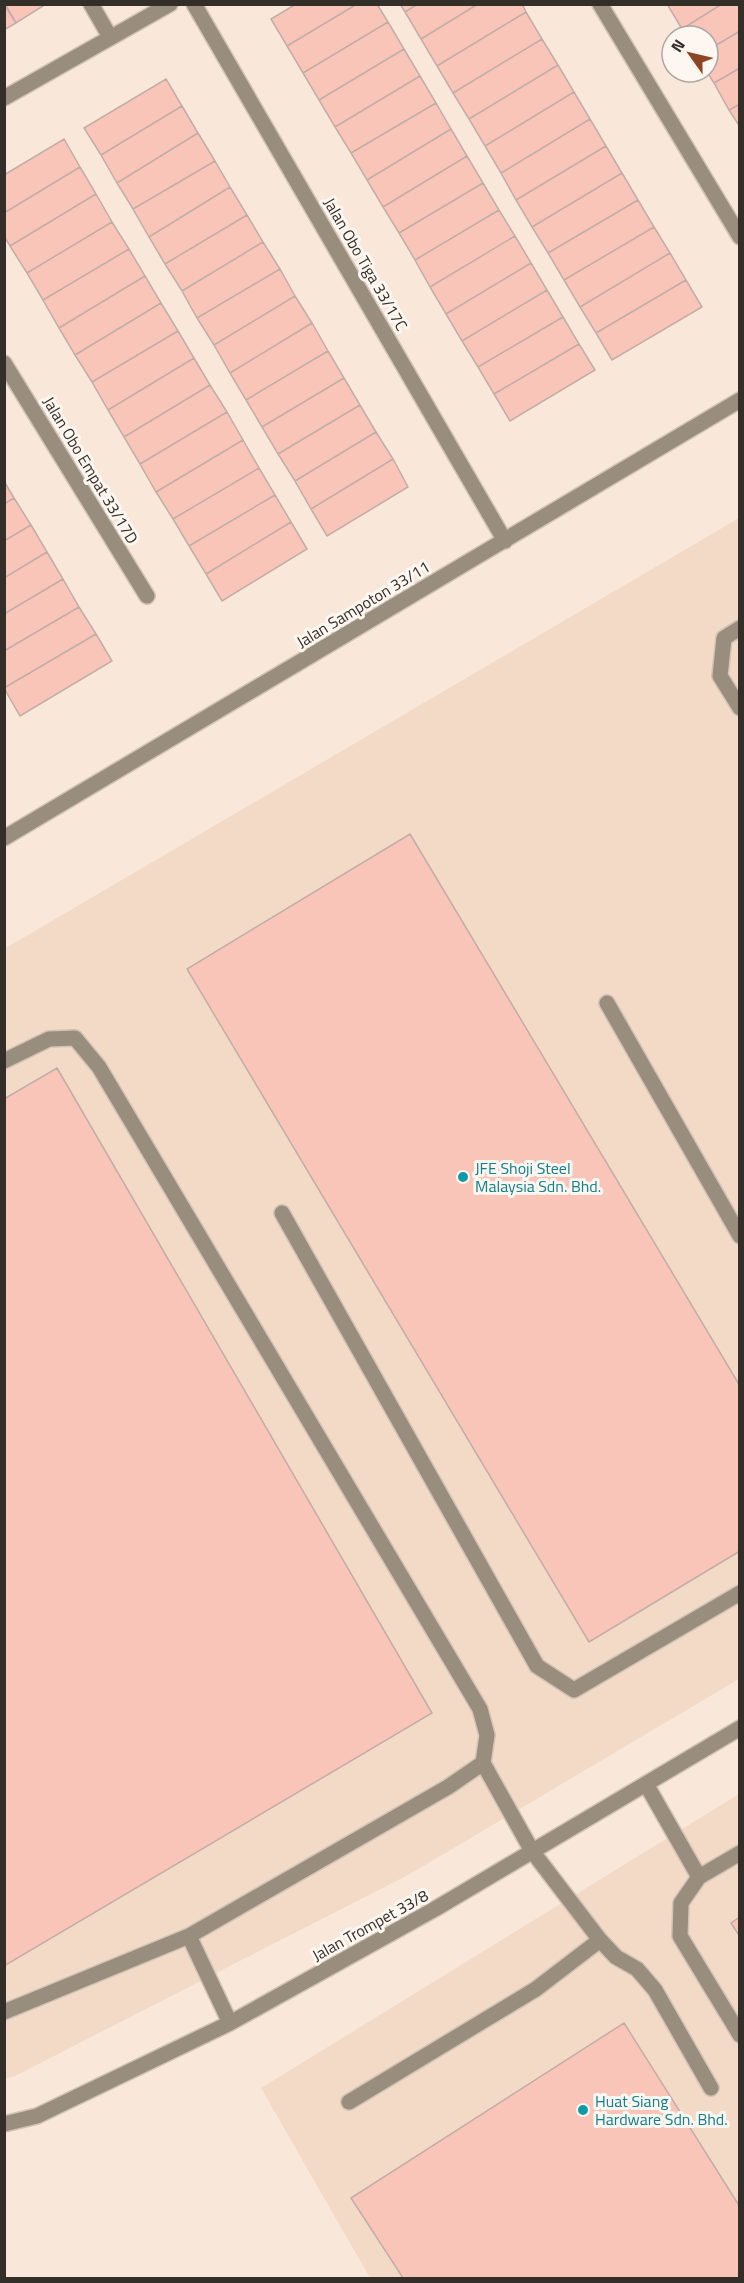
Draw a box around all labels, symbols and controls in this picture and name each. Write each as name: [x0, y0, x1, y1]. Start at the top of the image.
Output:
north arrow: [660, 24, 720, 84]
text: N: [665, 34, 691, 57]
street label: Jalan Obo Tiga 33/17C: [318, 193, 414, 335]
street label: Jalan Obo Empat 33/17D: [37, 392, 145, 548]
street label: Jalan Sampoton 33/11: [292, 555, 434, 653]
place label: JFE Shoji Steel Malaysia Sdn. Bhd.: [475, 1156, 601, 1198]
marker: JFE Shoji Steel Malaysia Sdn. Bhd.: [456, 1170, 470, 1184]
street label: Jalan Trompet 33/8: [307, 1883, 433, 1967]
place label: Huat Siang Hardware Sdn. Bhd.: [595, 2089, 728, 2131]
marker: Huat Siang Hardware Sdn. Bhd.: [576, 2103, 590, 2117]

